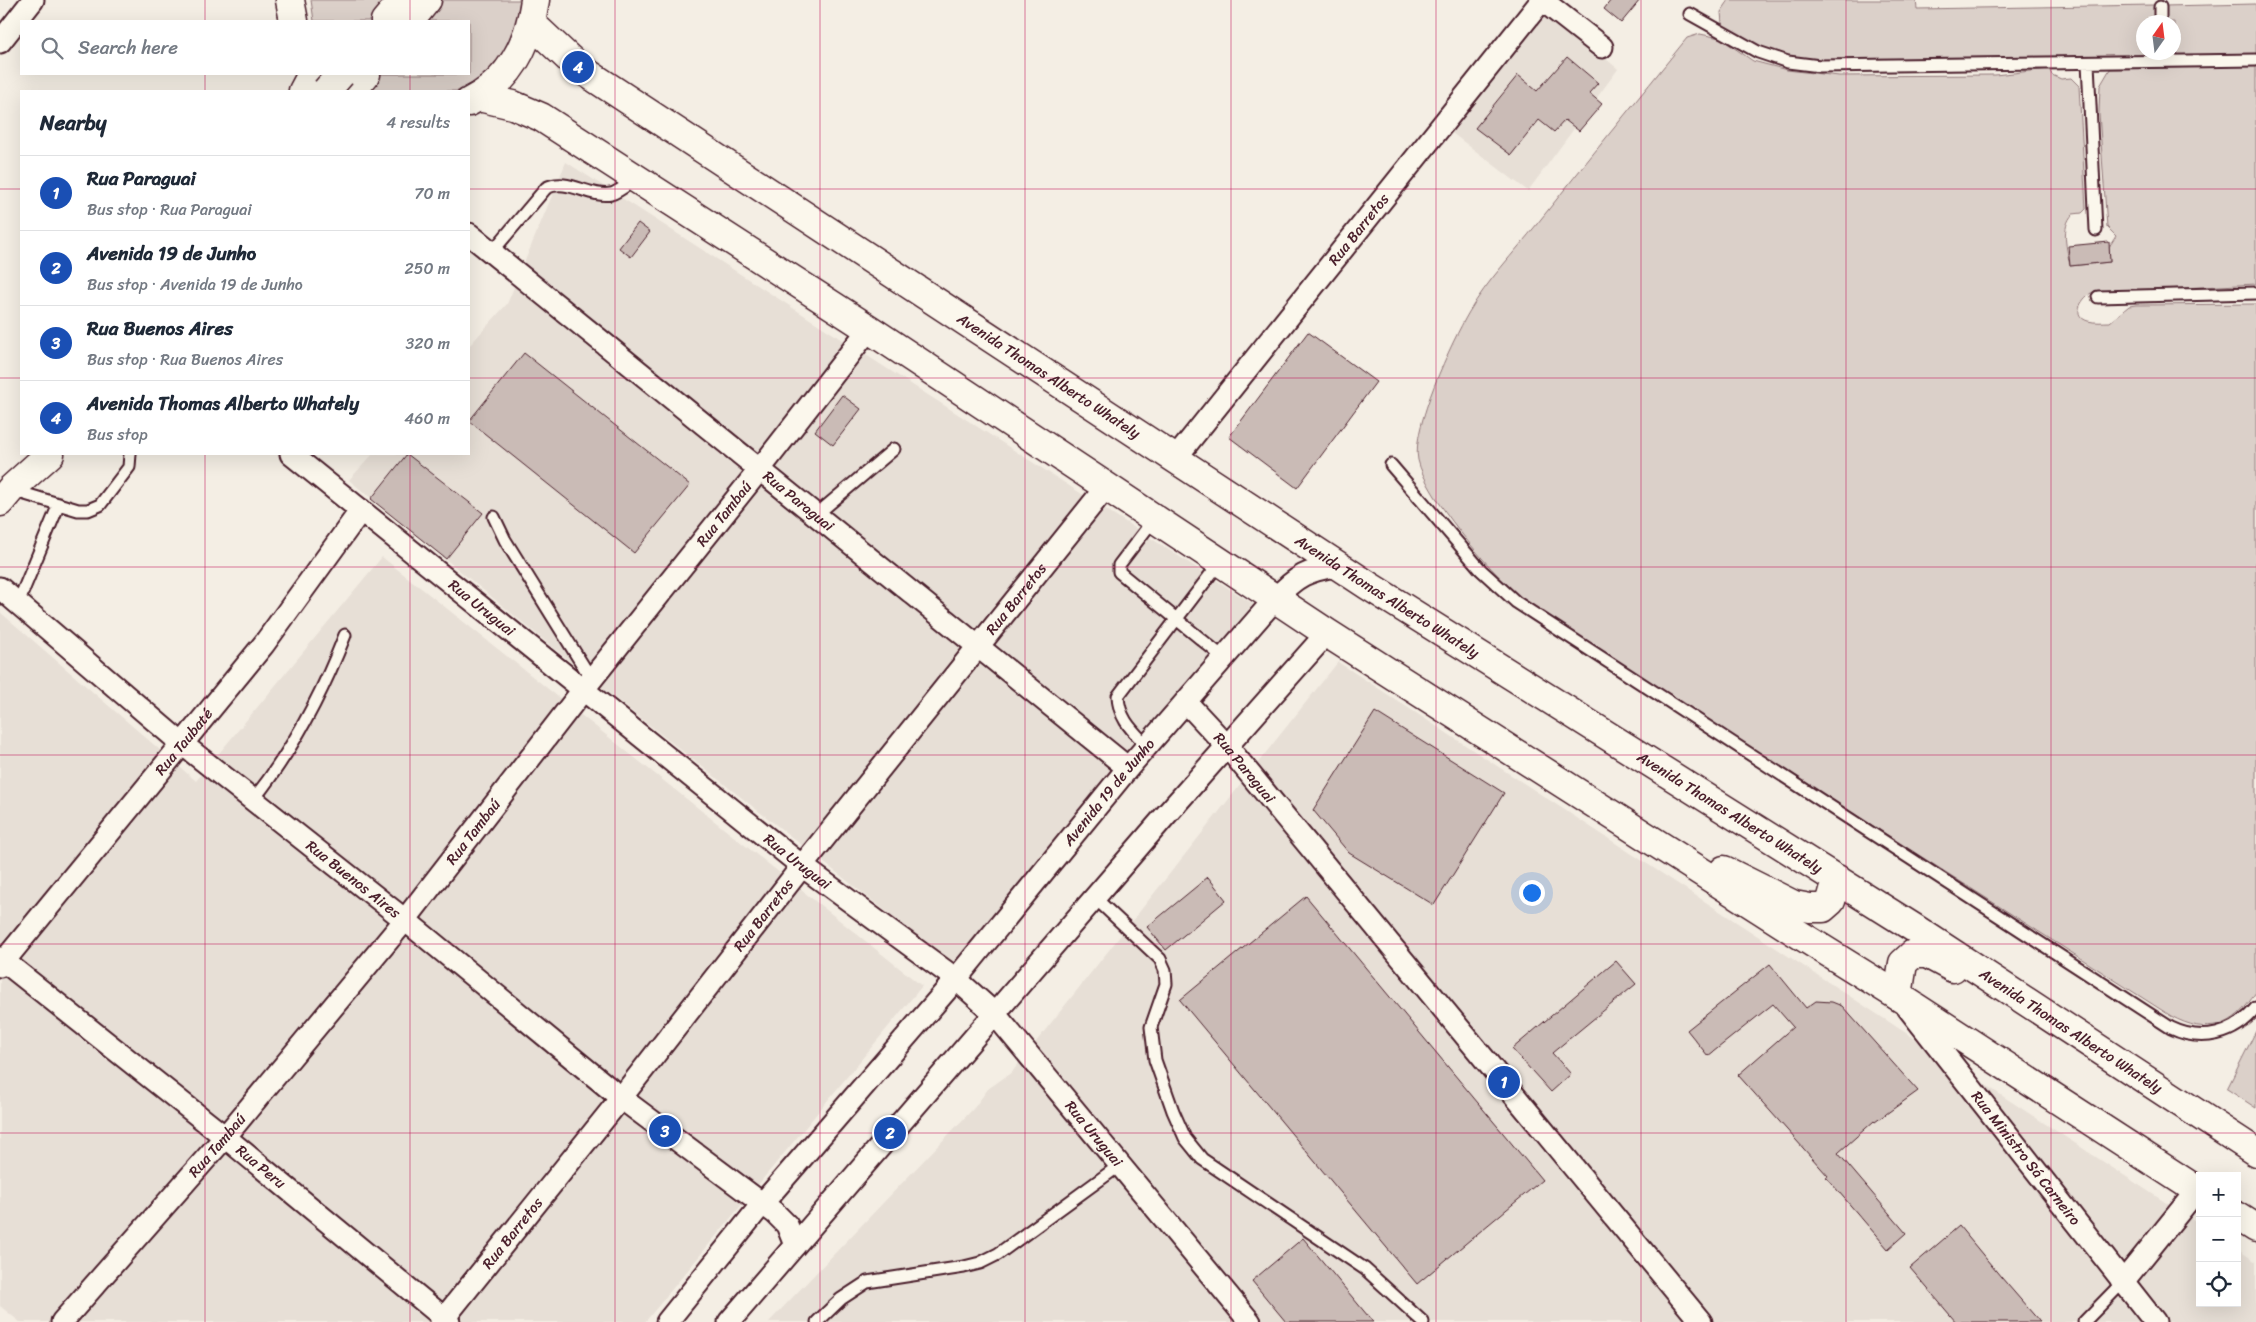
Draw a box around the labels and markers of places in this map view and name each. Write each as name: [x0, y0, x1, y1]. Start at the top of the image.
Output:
pin: 4: [562, 48, 594, 86]
pin: 1: [1488, 1063, 1520, 1101]
pin: 3: [649, 1112, 681, 1150]
pin: 2: [874, 1114, 906, 1152]

